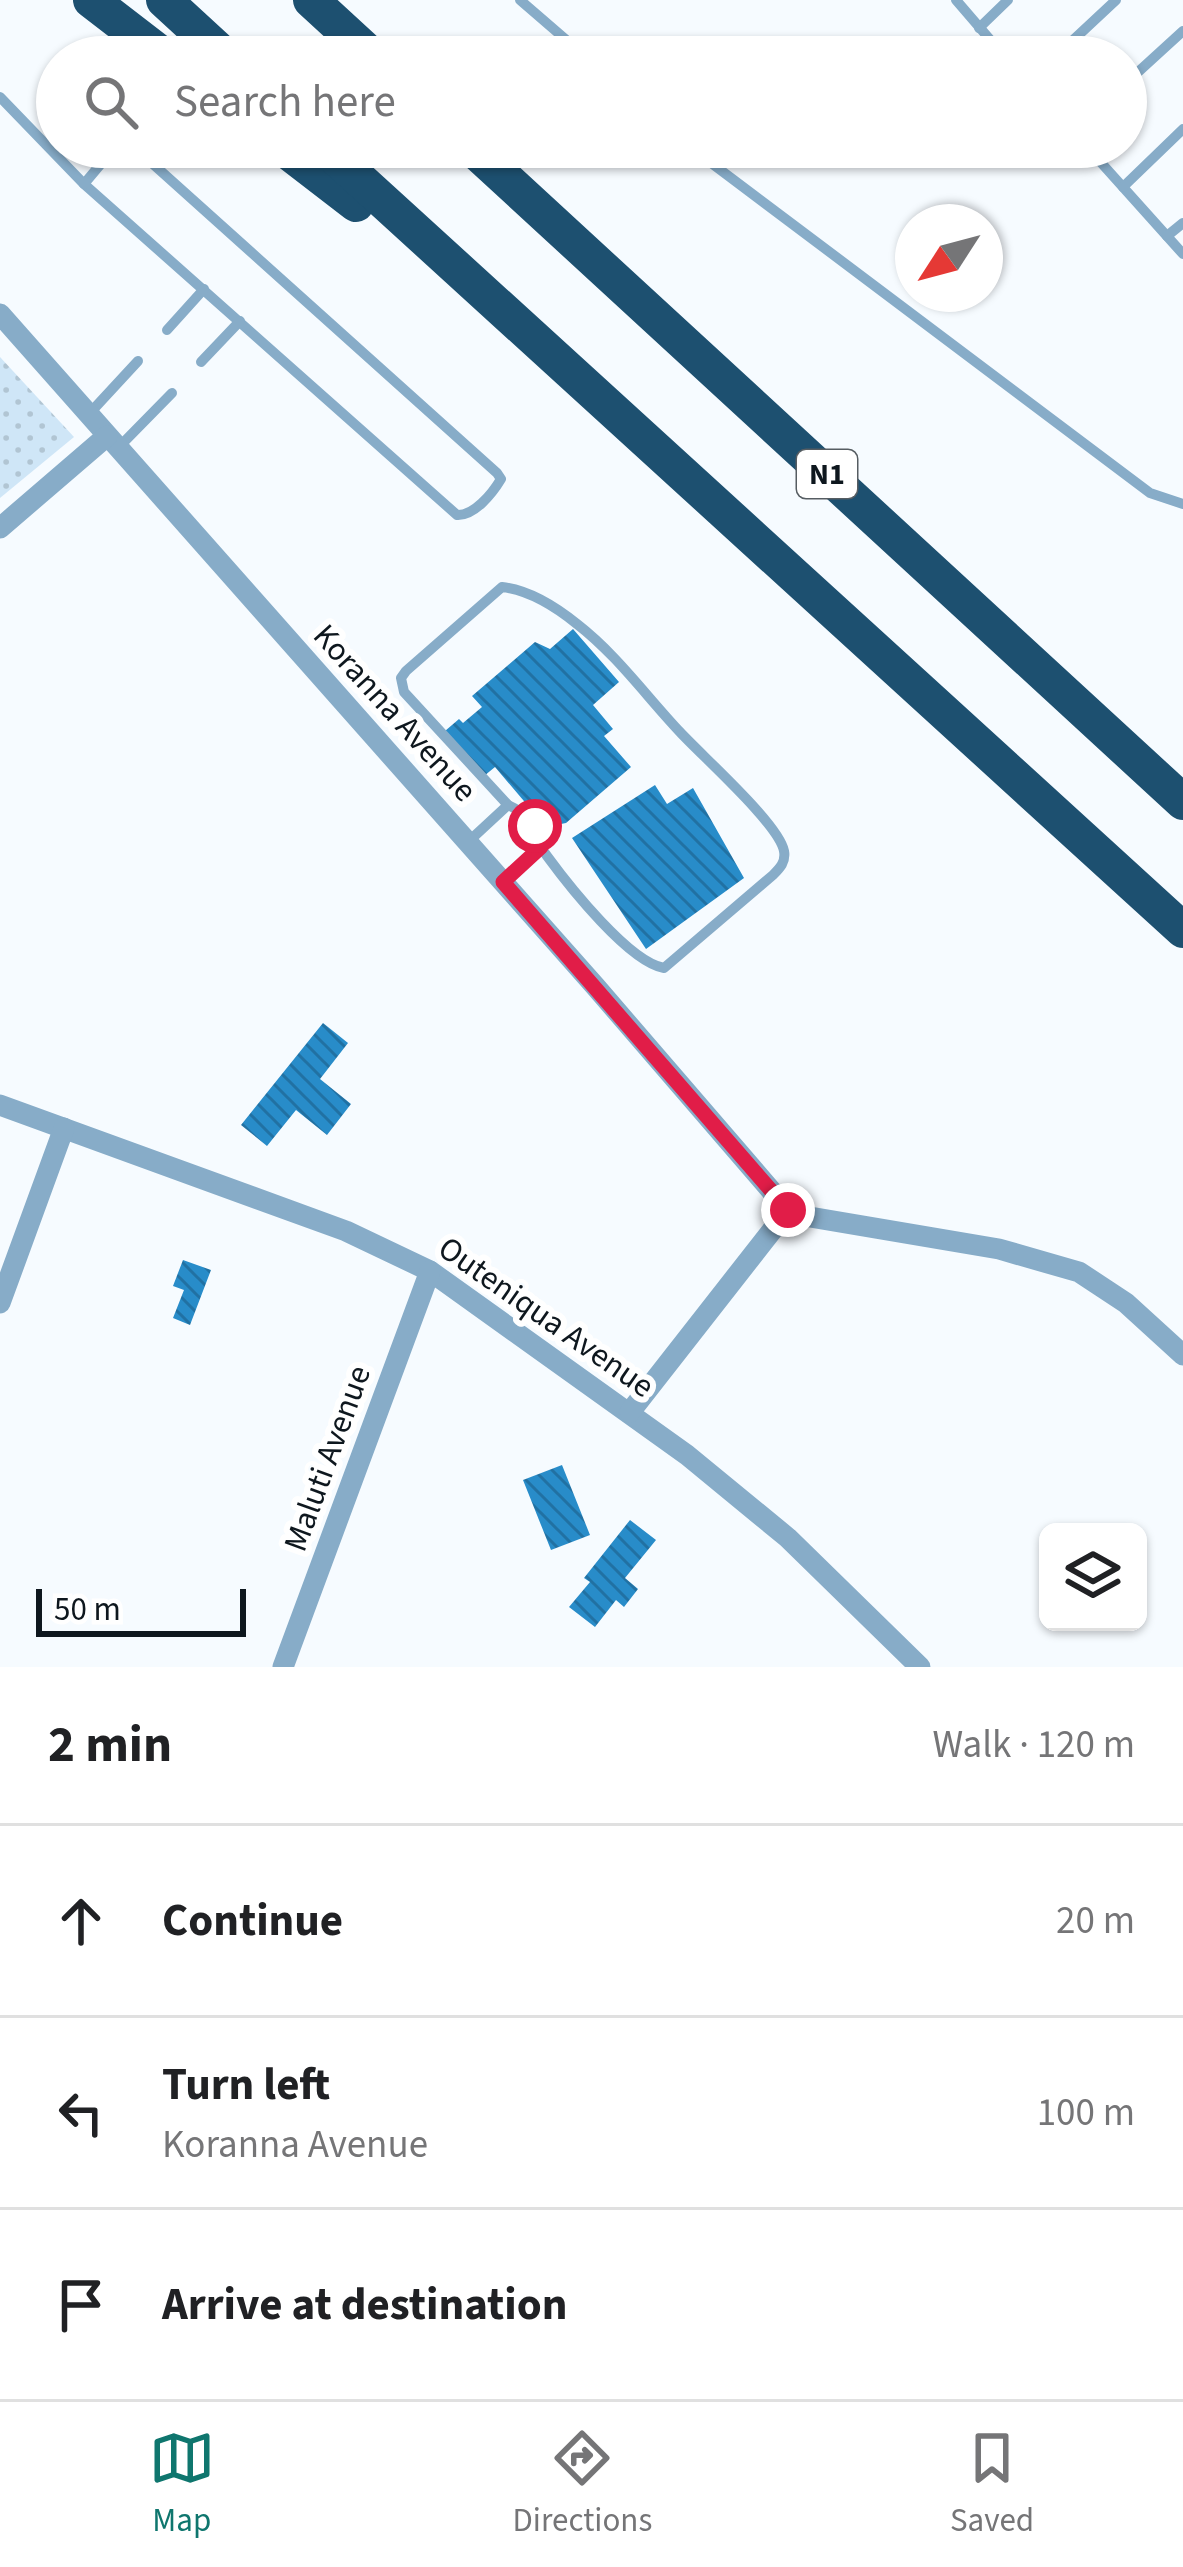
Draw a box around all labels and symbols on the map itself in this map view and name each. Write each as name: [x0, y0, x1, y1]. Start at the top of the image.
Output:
north arrow: [895, 204, 1003, 312]
road number: N1: [797, 450, 857, 498]
street label: Koranna Avenue: [302, 614, 488, 812]
route start: [508, 799, 562, 853]
route end: [761, 1183, 815, 1237]
street label: Outeniqua Avenue: [429, 1225, 664, 1409]
street label: Maluti Avenue: [272, 1359, 383, 1558]
scale bar: [36, 1583, 246, 1636]

